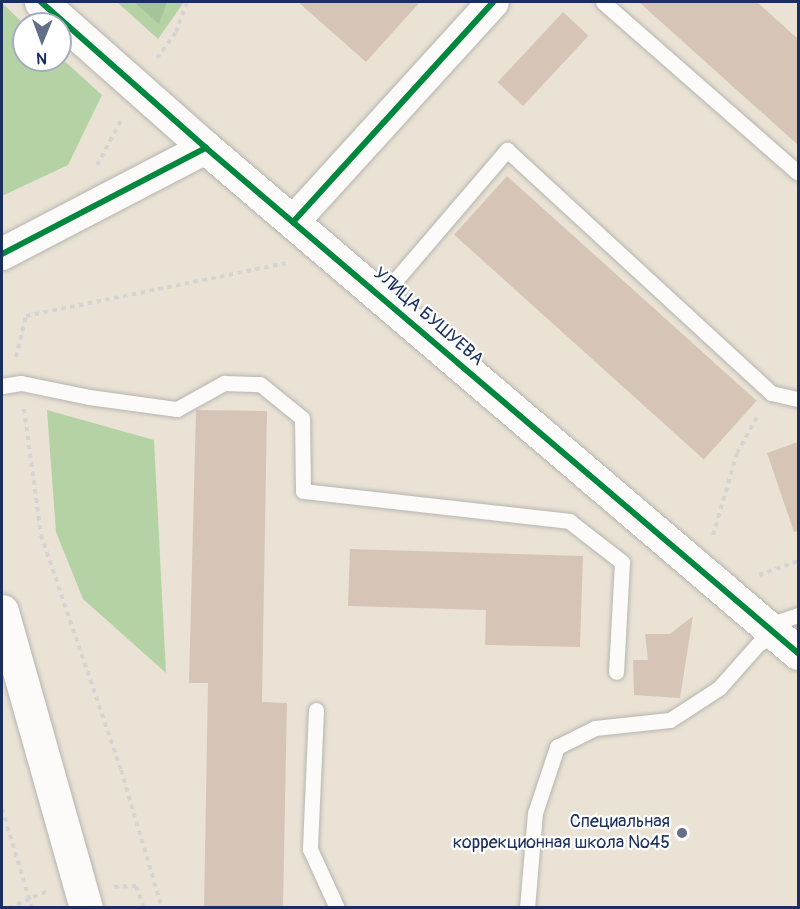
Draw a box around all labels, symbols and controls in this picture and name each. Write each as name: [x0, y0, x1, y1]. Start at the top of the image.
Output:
north arrow: [12, 12, 72, 72]
text: N: [36, 48, 47, 68]
street label: УЛИЦА БУШУЕВА: [368, 263, 488, 371]
place label: Специальная коррекционная школа №45: [453, 812, 670, 854]
marker: Специальная коррекционная школа №45: [675, 826, 689, 840]

